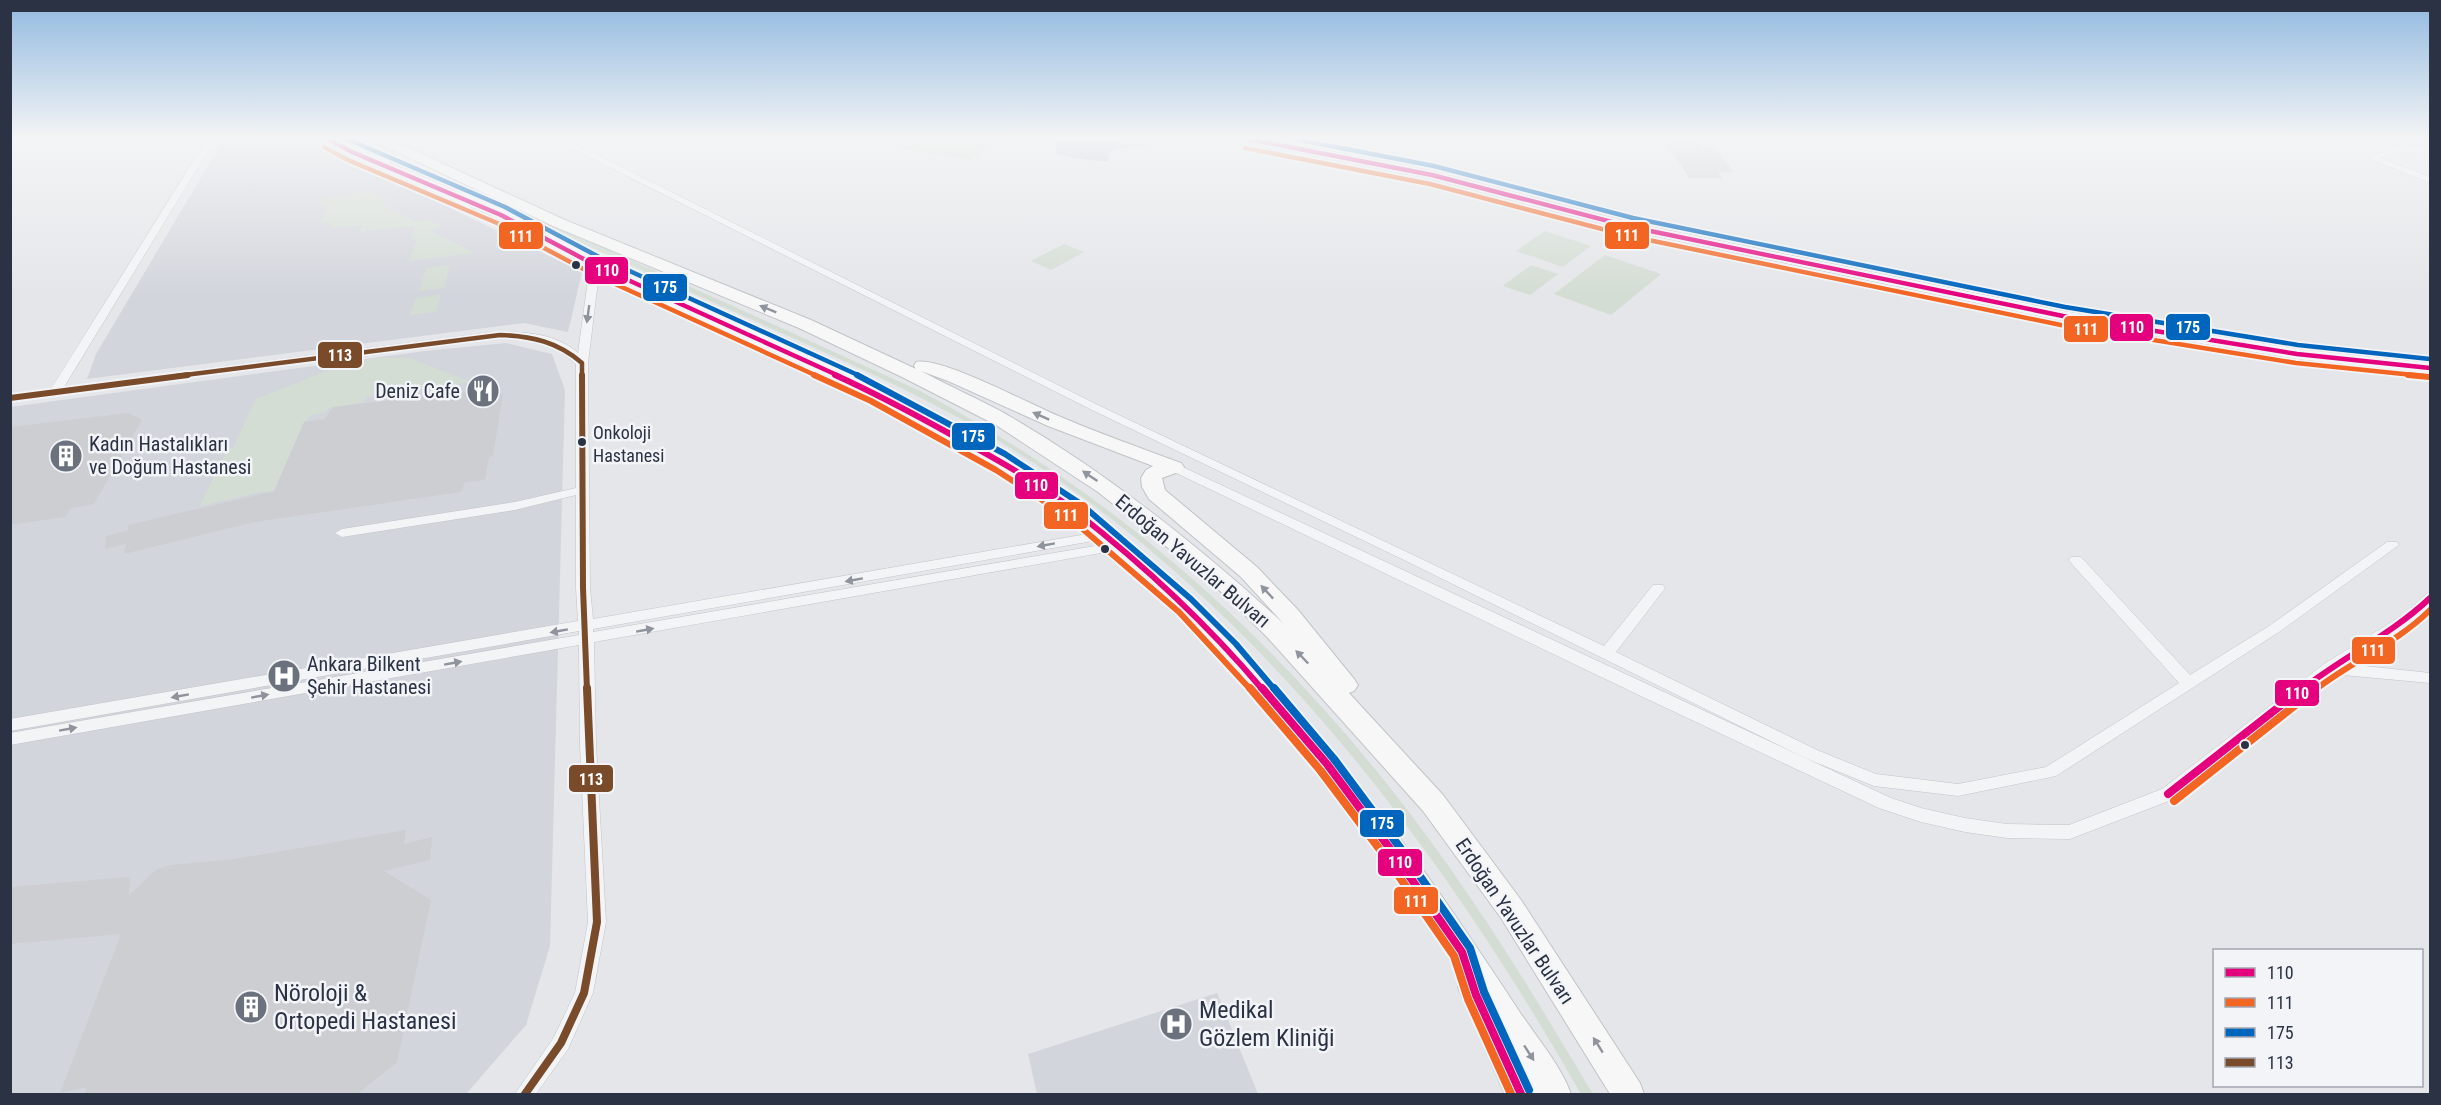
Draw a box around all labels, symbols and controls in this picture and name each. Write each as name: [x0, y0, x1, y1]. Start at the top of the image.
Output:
line badge: 111: [498, 221, 544, 250]
line badge: 111: [1604, 221, 1650, 250]
text: 111: [1615, 226, 1639, 245]
text: 111: [509, 227, 533, 246]
line badge: 110: [584, 256, 629, 285]
unlabelled marker: [570, 259, 582, 271]
text: 110: [595, 261, 619, 280]
line badge: 175: [642, 273, 688, 302]
text: 175: [653, 278, 677, 297]
one-way arrow: [584, 304, 593, 323]
one-way arrow: [759, 304, 777, 314]
line badge: 110: [2109, 313, 2154, 342]
line badge: 175: [2165, 313, 2211, 341]
line badge: 111: [2063, 315, 2109, 343]
text: 110: [2120, 318, 2144, 337]
text: 175: [2176, 318, 2200, 337]
text: 111: [2074, 320, 2098, 339]
line badge: 113: [317, 341, 363, 369]
text: 113: [328, 346, 352, 365]
restaurant icon: Deniz Cafe: [465, 373, 501, 409]
place label: Deniz Cafe: [375, 379, 460, 403]
one-way arrow: [1033, 411, 1050, 420]
place label: Onkoloji Hastanesi: [593, 422, 664, 466]
line badge: 175: [951, 422, 996, 451]
text: 175: [961, 427, 985, 446]
place label: Kadın Hastalıkları ve Doğum Hastanesi: [89, 432, 251, 479]
marker: Onkoloji Hastanesi: [576, 436, 588, 448]
building icon: Kadın Hastalıkları ve Doğum Hastanesi: [48, 438, 84, 474]
one-way arrow: [1082, 470, 1098, 482]
line badge: 110: [1014, 471, 1059, 500]
text: 110: [1024, 476, 1048, 495]
street label: Erdoğan Yavuzlar Bulvarı: [1111, 489, 1275, 633]
line badge: 111: [1043, 501, 1089, 530]
text: 111: [1054, 506, 1078, 525]
one-way arrow: [1036, 541, 1055, 550]
unlabelled marker: [1099, 543, 1111, 555]
one-way arrow: [845, 575, 864, 584]
one-way arrow: [1260, 584, 1274, 599]
one-way arrow: [635, 625, 654, 634]
one-way arrow: [549, 627, 568, 636]
line badge: 111: [2351, 636, 2396, 665]
text: 111: [2361, 641, 2385, 660]
one-way arrow: [1295, 651, 1309, 665]
place label: Ankara Bilkent Şehir Hastanesi: [307, 652, 431, 699]
hospital icon: Ankara Bilkent Şehir Hastanesi: [266, 658, 302, 694]
one-way arrow: [443, 658, 462, 667]
line badge: 110: [2274, 679, 2320, 707]
text: 110: [2285, 684, 2309, 703]
one-way arrow: [251, 691, 270, 700]
one-way arrow: [171, 692, 190, 701]
one-way arrow: [59, 724, 78, 733]
unlabelled marker: [2239, 739, 2251, 751]
line badge: 113: [568, 764, 614, 793]
text: 113: [579, 770, 603, 789]
line badge: 175: [1359, 809, 1405, 838]
text: 175: [1370, 814, 1394, 833]
street label: Erdoğan Yavuzlar Bulvarı: [1451, 834, 1579, 1008]
line badge: 110: [1377, 848, 1423, 877]
text: 110: [1388, 853, 1412, 872]
line badge: 111: [1393, 886, 1439, 915]
text: 111: [1404, 892, 1428, 911]
legend: [2213, 949, 2423, 1087]
text: 110: [2267, 962, 2294, 983]
place label: Nöroloji & Ortopedi Hastanesi: [274, 979, 457, 1035]
building icon: Nöroloji & Ortopedi Hastanesi: [233, 989, 269, 1025]
text: 111: [2267, 992, 2294, 1013]
place label: Medikal Gözlem Kliniği: [1199, 996, 1335, 1052]
hospital icon: Medikal Gözlem Kliniği: [1158, 1006, 1194, 1042]
text: 175: [2267, 1022, 2294, 1043]
one-way arrow: [1592, 1037, 1603, 1053]
one-way arrow: [1523, 1045, 1534, 1062]
text: 113: [2267, 1052, 2294, 1073]

